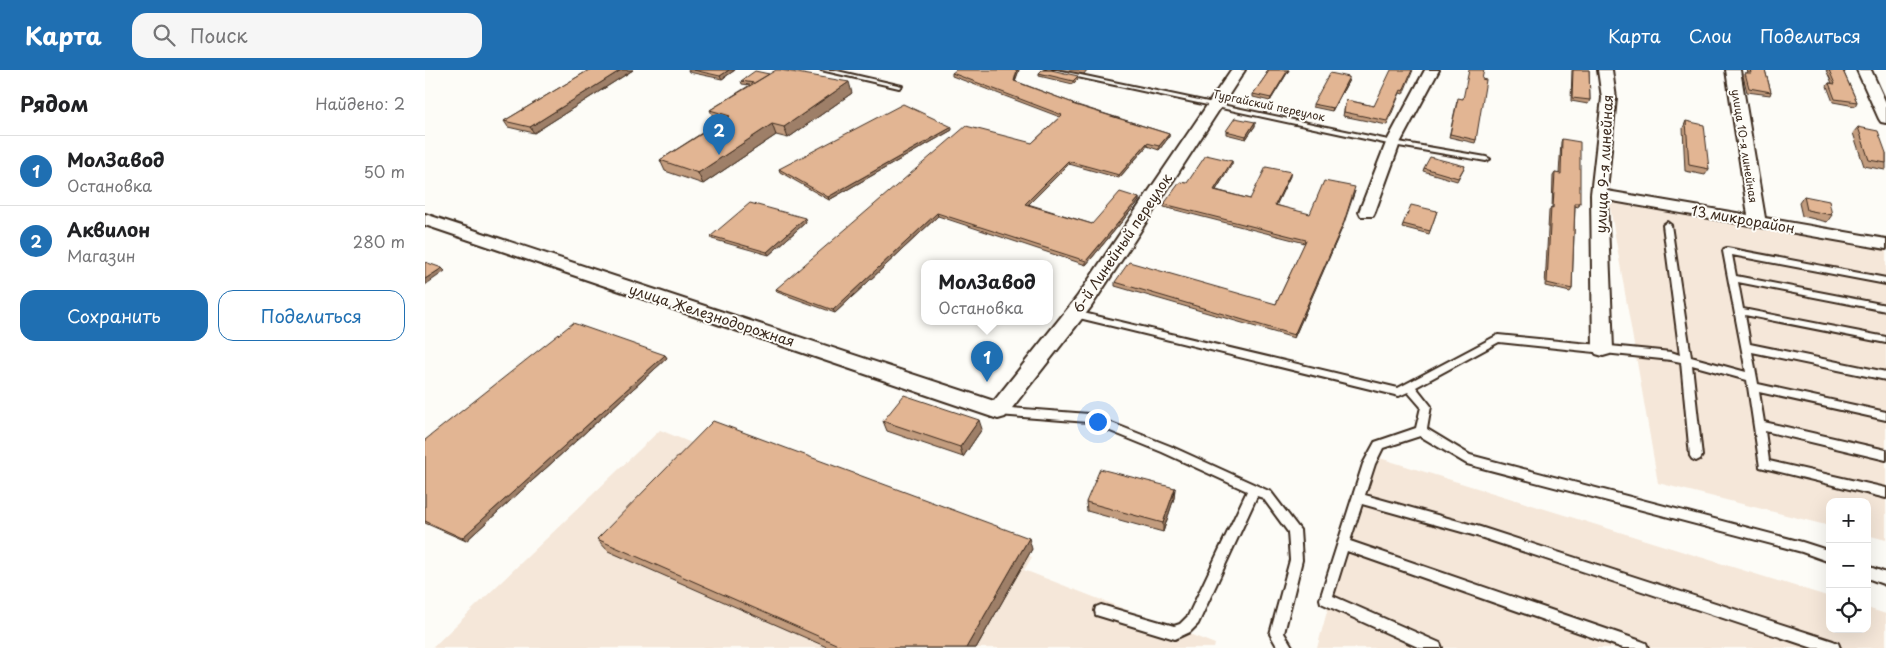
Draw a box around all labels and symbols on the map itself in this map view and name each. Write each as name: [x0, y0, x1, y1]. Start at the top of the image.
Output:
street label: Тургайский переулок: [1211, 85, 1327, 125]
street label: улица 10-я линейная: [1728, 88, 1762, 204]
street label: улица 9-я линейная: [1590, 94, 1618, 234]
pin: 2: [703, 114, 735, 155]
street label: 6-й Линейный переулок: [1067, 168, 1177, 317]
street label: 13 микрорайон: [1689, 200, 1797, 238]
street label: улица Железнодорожная: [626, 278, 798, 352]
pin: 1: [971, 341, 1003, 382]
your location: [1085, 409, 1111, 435]

